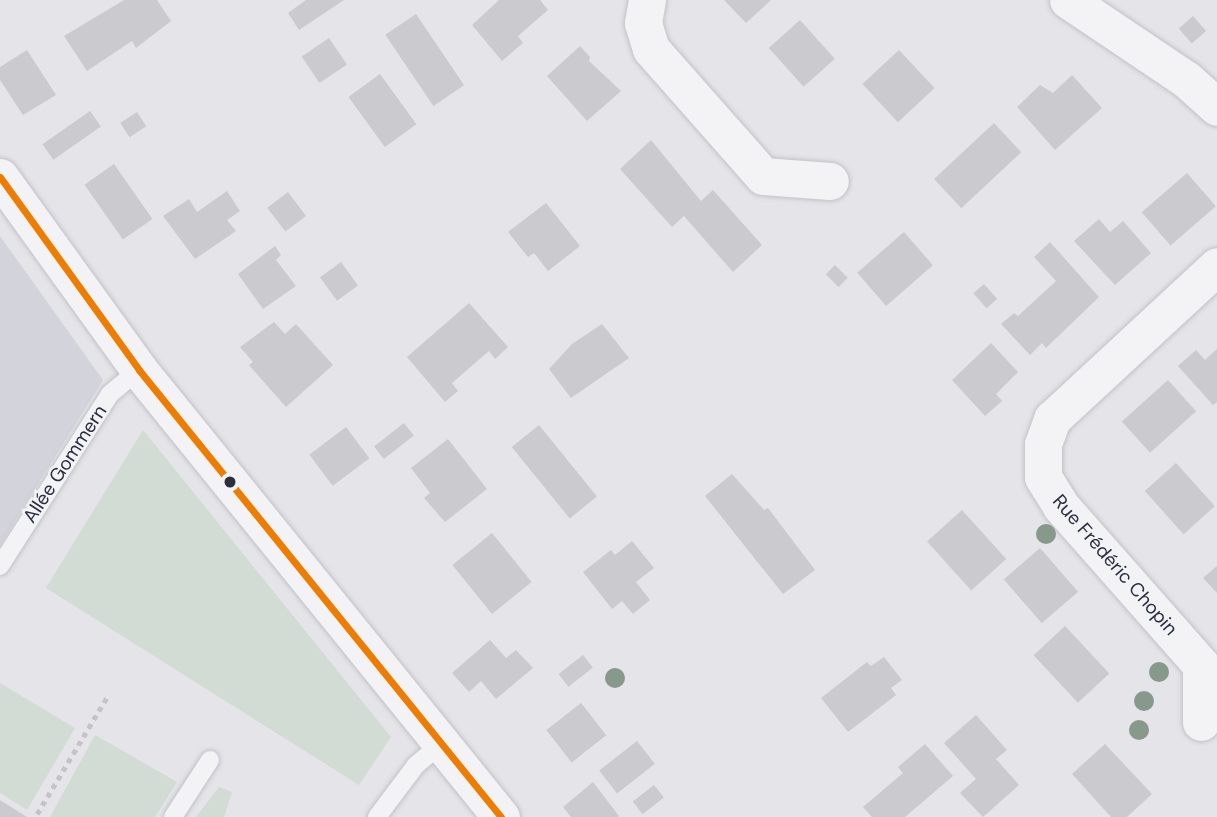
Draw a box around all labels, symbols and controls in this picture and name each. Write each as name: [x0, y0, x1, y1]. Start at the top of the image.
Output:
street label: Allée Gommern: [18, 401, 112, 527]
unlabelled marker: [223, 475, 237, 489]
street label: Rue Frédéric Chopin: [1048, 490, 1182, 640]

